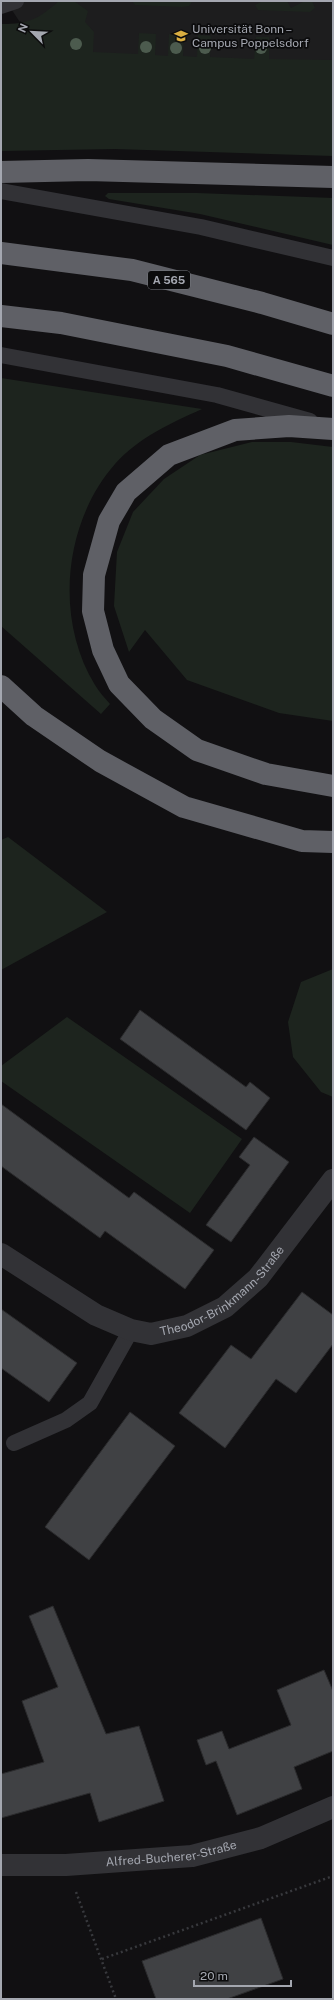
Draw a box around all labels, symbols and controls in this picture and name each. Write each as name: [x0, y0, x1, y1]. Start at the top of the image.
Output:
north arrow: [12, 12, 52, 52]
text: N: [16, 22, 30, 34]
place label: Universität Bonn – Campus Poppelsdorf: [192, 22, 309, 50]
school or university icon: Universität Bonn – Campus Poppelsdorf: [173, 28, 189, 44]
road number: A 565: [148, 271, 190, 289]
street label: Theodor-Brinkmann-Straße: [159, 1243, 287, 1339]
street label: Alfred-Bucherer-Straße: [105, 1838, 238, 1869]
scale bar: [194, 1962, 291, 1988]
text: 20 m: [200, 1969, 228, 1983]

